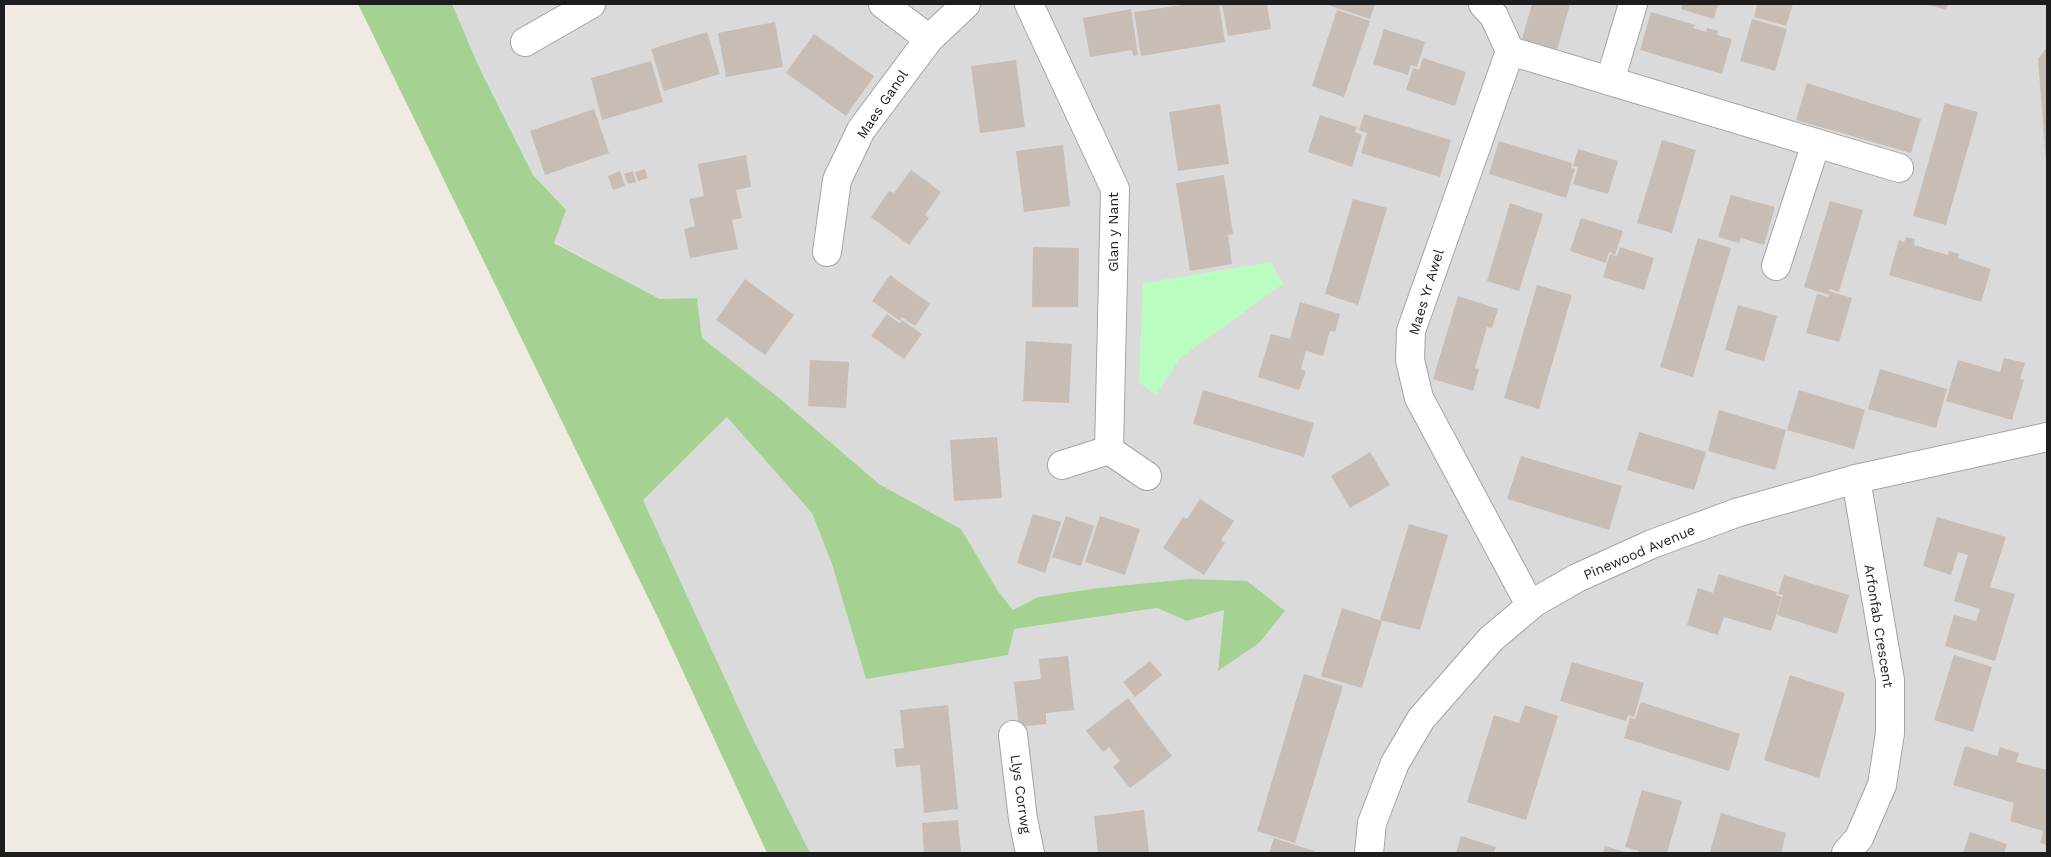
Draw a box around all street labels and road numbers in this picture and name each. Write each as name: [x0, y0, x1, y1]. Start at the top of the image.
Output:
street label: Maes Ganol: [853, 66, 911, 141]
street label: Glan y Nant: [1105, 192, 1121, 272]
street label: Maes Yr Awel: [1405, 246, 1447, 337]
street label: Pinewood Avenue: [1581, 521, 1697, 583]
street label: Arfonfab Crescent: [1861, 563, 1897, 689]
street label: Llys Corrwg: [1008, 753, 1035, 835]

